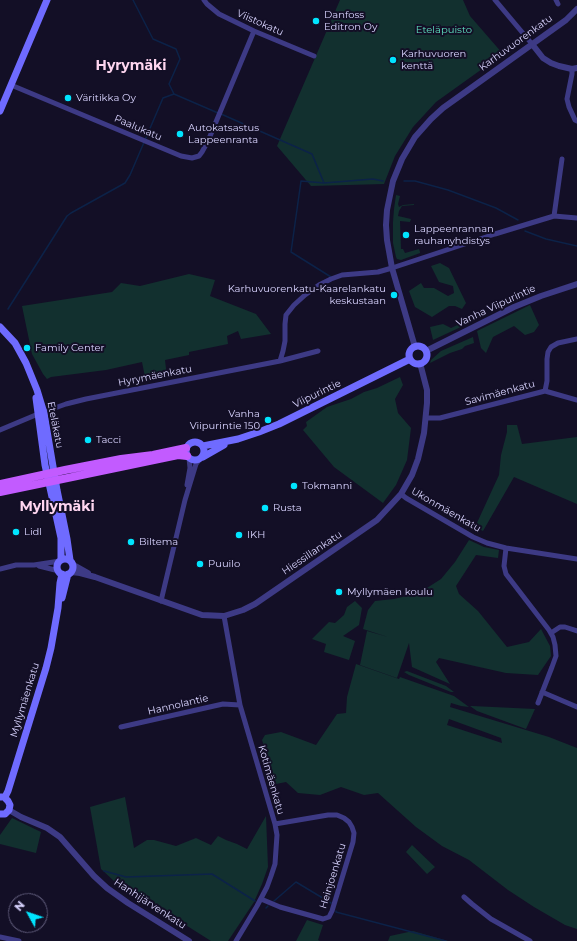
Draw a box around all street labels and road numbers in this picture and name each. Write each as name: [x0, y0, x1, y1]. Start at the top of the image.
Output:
street label: Viistokatu: [235, 7, 285, 39]
street label: Karhuvuorenkatu: [477, 12, 555, 74]
street label: Paalukatu: [112, 113, 164, 143]
street label: Vanha Viipurintie: [454, 282, 538, 330]
street label: Hyrymäenkatu: [117, 363, 193, 389]
street label: Viipurintie: [291, 377, 343, 411]
street label: Savimäenkatu: [464, 378, 536, 408]
street label: Eteläkatu: [45, 400, 65, 450]
street label: Ukonmäenkatu: [409, 485, 483, 535]
street label: Hiessillankatu: [280, 528, 344, 578]
street label: Myllymäenkatu: [8, 661, 42, 739]
street label: Hannolantie: [146, 692, 210, 718]
street label: Kotimäenkatu: [255, 744, 287, 816]
street label: Heinjoenkatu: [317, 842, 349, 910]
street label: Hanhijärvenkatu: [112, 876, 188, 932]

